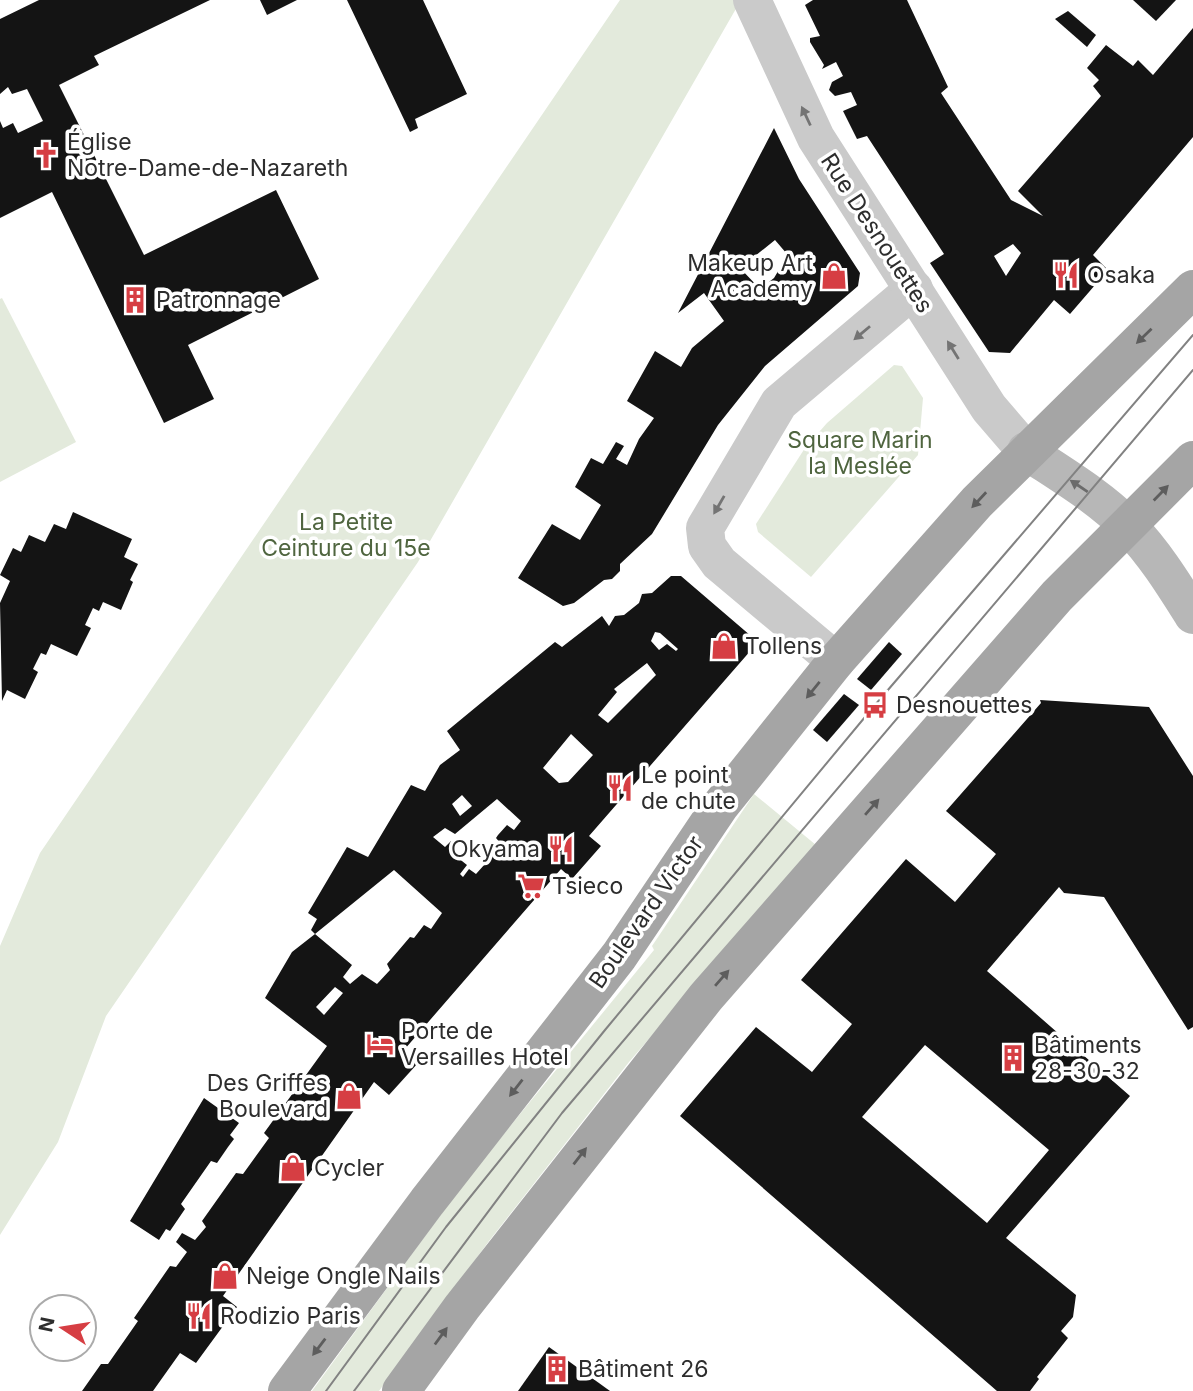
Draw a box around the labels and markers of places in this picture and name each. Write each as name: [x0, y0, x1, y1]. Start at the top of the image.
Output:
place label: Église Notre-Dame-de-Nazareth: [67, 128, 348, 182]
church icon: Église Notre-Dame-de-Nazareth: [31, 140, 61, 170]
place label: Makeup Art Academy: [687, 249, 813, 303]
restaurant icon: Osaka: [1051, 260, 1081, 290]
shop icon: Makeup Art Academy: [819, 261, 849, 291]
place label: Osaka: [1087, 261, 1155, 289]
building icon: Patronnage: [120, 285, 150, 315]
place label: Patronnage: [156, 286, 281, 314]
shop icon: Tollens: [709, 631, 739, 661]
place label: Tollens: [745, 632, 822, 660]
bus stop icon: Desnouettes: [860, 690, 890, 720]
place label: Desnouettes: [896, 691, 1032, 719]
place label: Le point de chute: [641, 761, 736, 815]
restaurant icon: Le point de chute: [605, 773, 635, 803]
restaurant icon: Okyama: [546, 834, 576, 864]
place label: Okyama: [451, 835, 540, 863]
supermarket icon: Tsieco: [516, 871, 546, 901]
place label: Tsieco: [552, 872, 623, 900]
place label: Porte de Versailles Hotel: [401, 1017, 569, 1071]
hotel icon: Porte de Versailles Hotel: [365, 1029, 395, 1059]
place label: Bâtiments 28-30-32: [1034, 1031, 1142, 1085]
building icon: Bâtiments 28-30-32: [998, 1043, 1028, 1073]
place label: Des Griffes Boulevard: [207, 1069, 328, 1123]
shop icon: Des Griffes Boulevard: [334, 1081, 364, 1111]
shop icon: Cycler: [278, 1153, 308, 1183]
place label: Cycler: [314, 1154, 384, 1182]
shop icon: Neige Ongle Nails: [210, 1261, 240, 1291]
place label: Neige Ongle Nails: [246, 1262, 441, 1290]
restaurant icon: Rodizio Paris: [184, 1301, 214, 1331]
place label: Rodizio Paris: [220, 1302, 361, 1330]
building icon: Bâtiment 26: [542, 1354, 572, 1384]
place label: Bâtiment 26: [578, 1355, 709, 1383]

